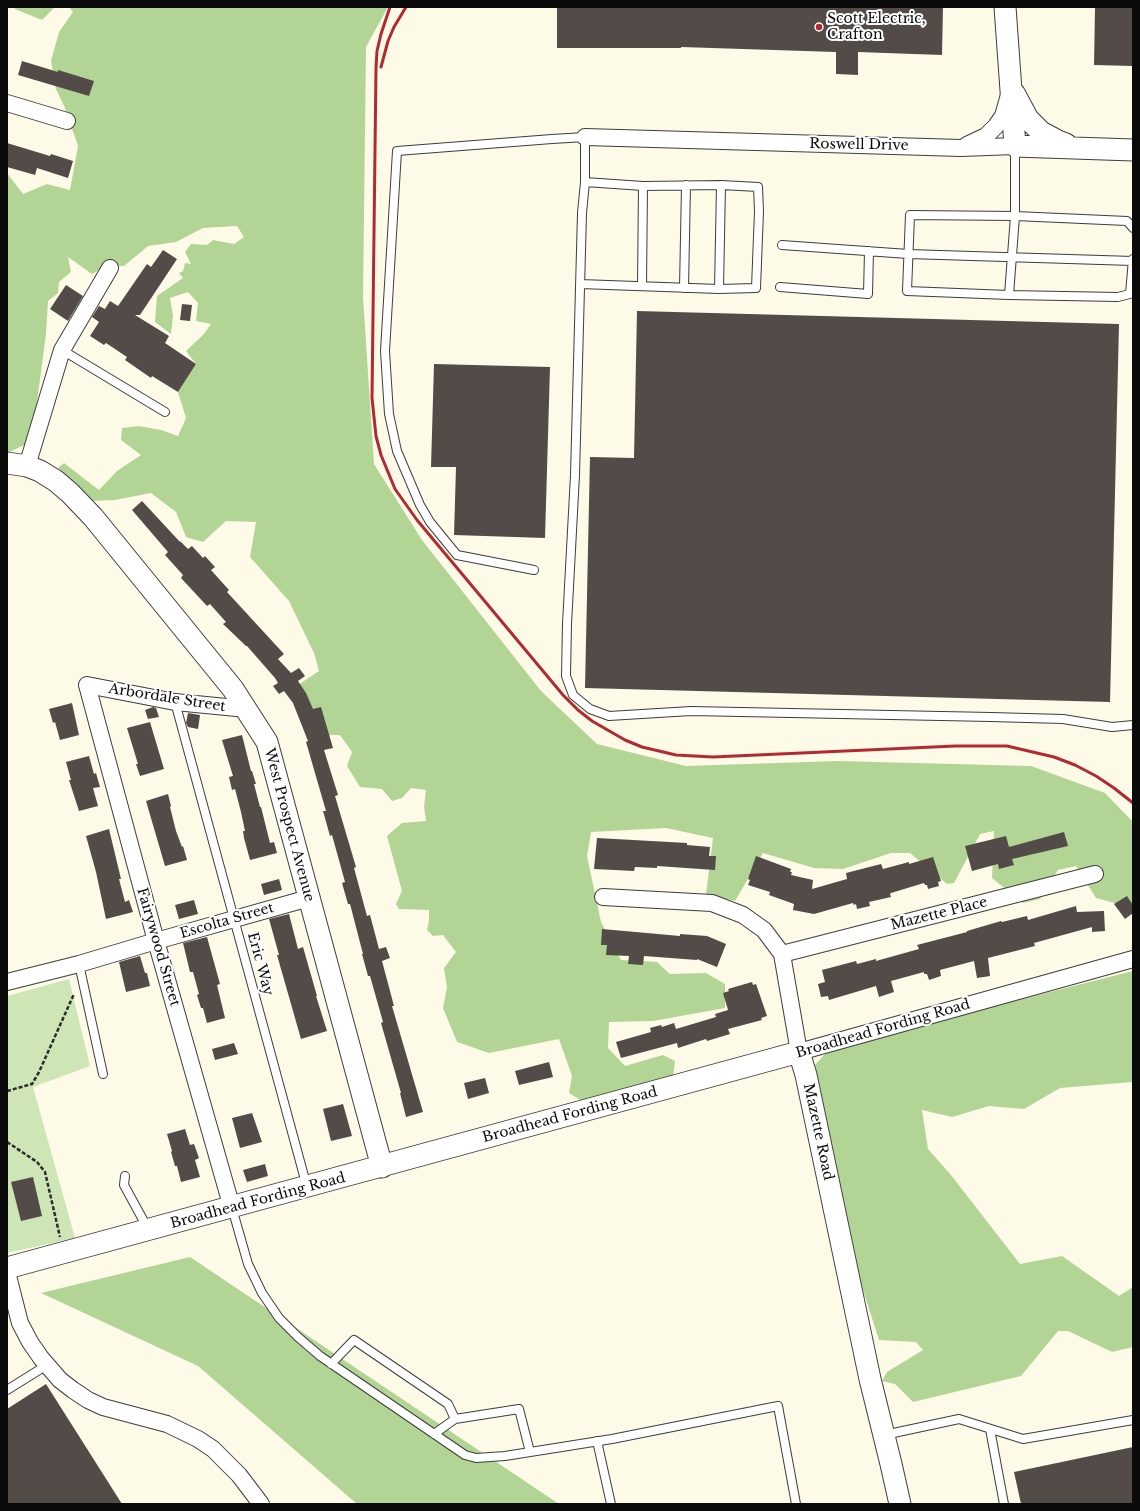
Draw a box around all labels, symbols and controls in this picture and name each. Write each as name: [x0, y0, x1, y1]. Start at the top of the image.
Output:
place label: Scott Electric, Crafton: [827, 11, 926, 44]
marker: Scott Electric, Crafton: [814, 22, 824, 32]
street label: Roswell Drive: [809, 136, 909, 154]
street label: Arbordale Street: [107, 680, 227, 716]
street label: West Prospect Avenue: [260, 746, 318, 904]
street label: Fairywood Street: [133, 886, 183, 1008]
street label: Mazette Place: [889, 894, 989, 934]
street label: Escolta Street: [178, 900, 276, 942]
street label: Eric Way: [244, 931, 276, 997]
street label: Broadhead Fording Road: [794, 996, 972, 1062]
street label: Mazette Road: [800, 1082, 836, 1182]
street label: Broadhead Fording Road: [481, 1084, 659, 1146]
street label: Broadhead Fording Road: [169, 1170, 347, 1232]

